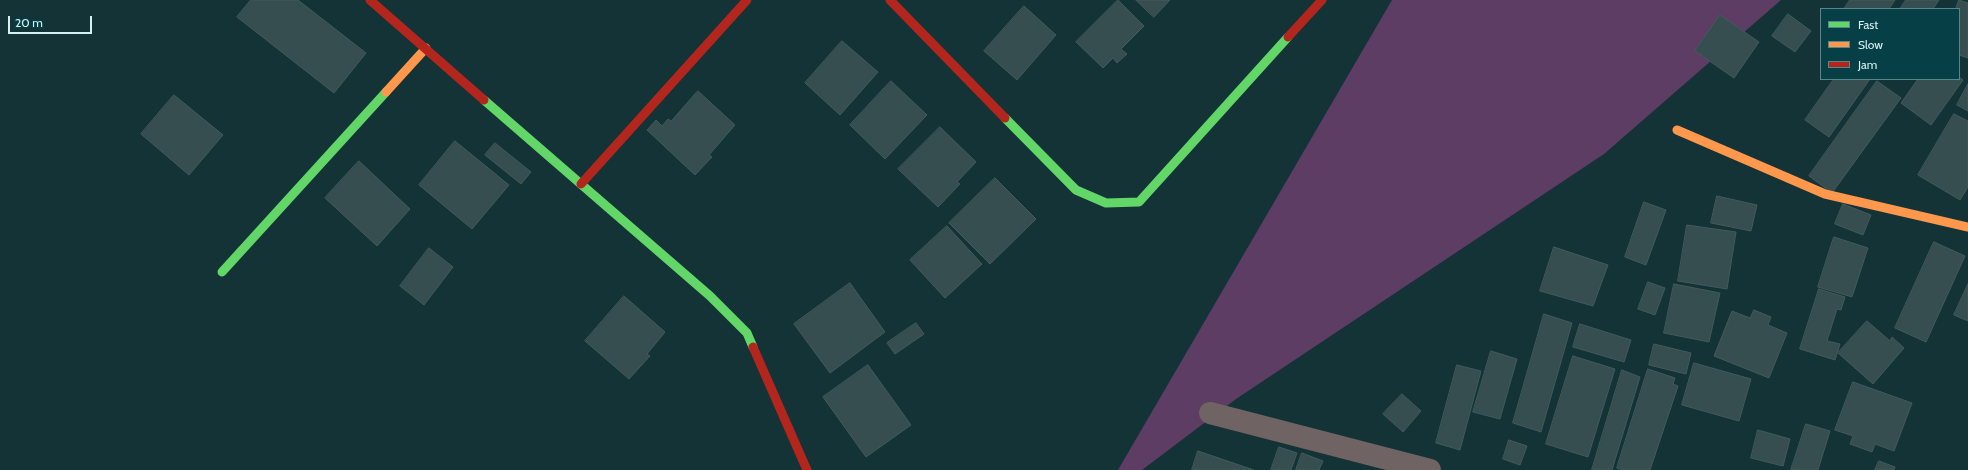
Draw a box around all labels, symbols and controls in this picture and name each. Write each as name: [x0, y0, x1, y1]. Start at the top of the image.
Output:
scale bar: [10, 8, 94, 34]
legend: [1820, 8, 1960, 80]
text: 20 m: [15, 15, 43, 30]
text: Fast: [1858, 17, 1878, 32]
text: Slow: [1858, 37, 1883, 52]
text: Jam: [1858, 57, 1877, 72]

